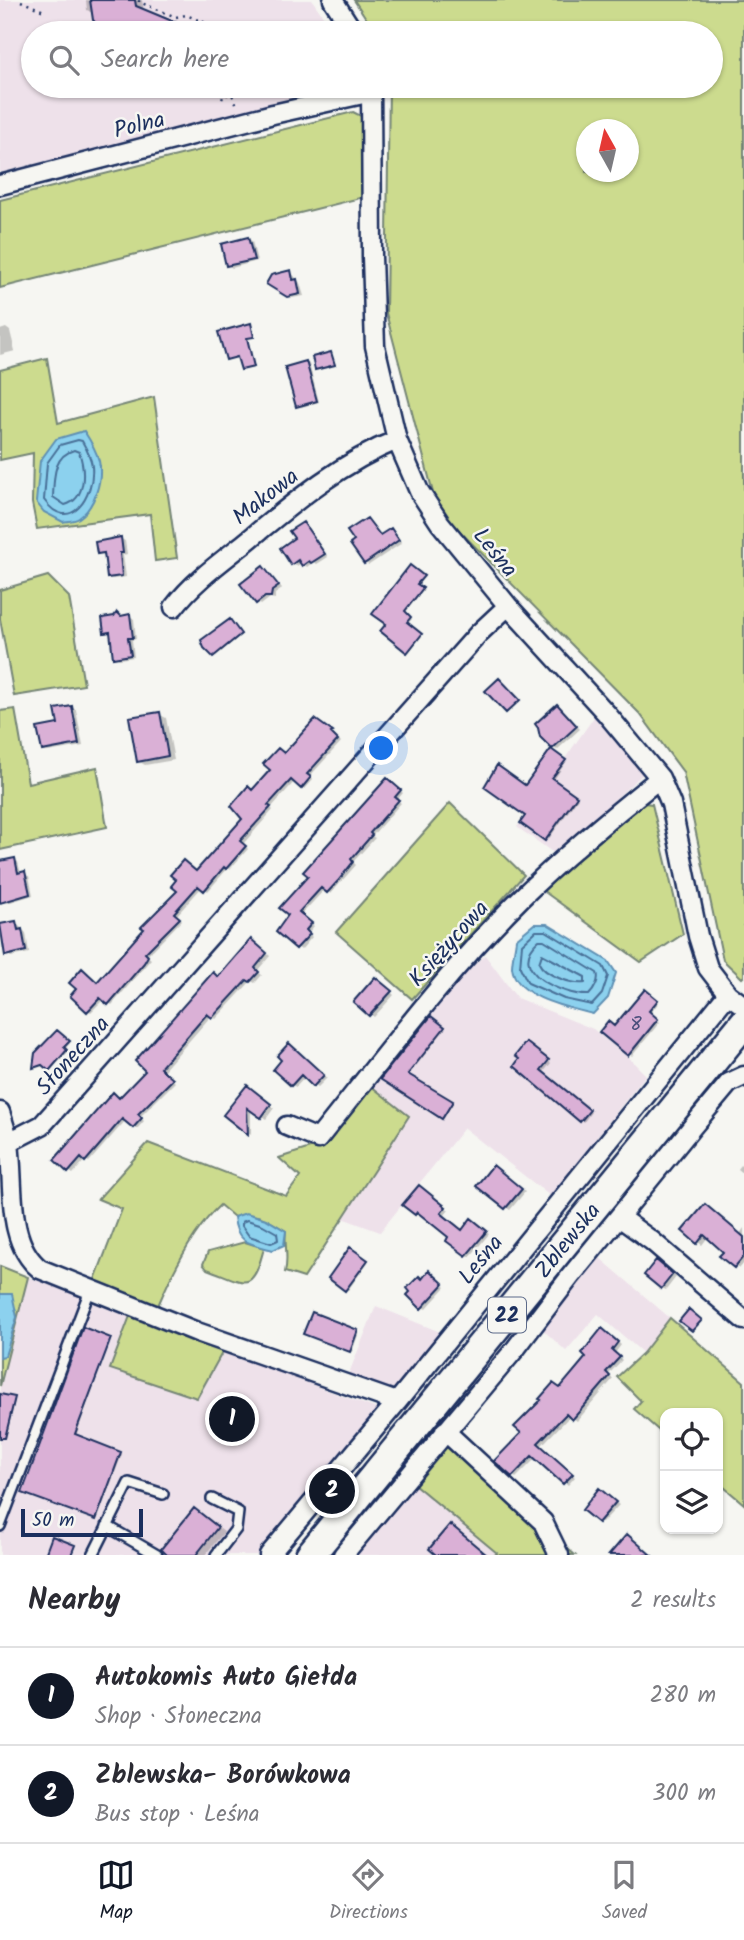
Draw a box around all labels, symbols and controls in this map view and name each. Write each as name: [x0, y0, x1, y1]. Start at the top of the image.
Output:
search box: [21, 21, 723, 98]
text: Search here: [101, 39, 229, 81]
icon: search: [45, 41, 83, 79]
street label: Polna: [110, 102, 169, 150]
north arrow: [576, 119, 639, 182]
street label: Makowa: [225, 460, 307, 535]
street label: Leśna: [463, 520, 526, 586]
your location: [364, 731, 398, 765]
street label: Księżycowa: [400, 893, 499, 996]
street label: Słoneczna: [28, 1008, 119, 1104]
house number: 8: [630, 1010, 642, 1040]
street label: Zblewska: [527, 1195, 611, 1287]
street label: Leśna: [450, 1227, 513, 1293]
road number: 22: [488, 1298, 526, 1332]
pin: 1: [209, 1393, 255, 1445]
map controls: [660, 1408, 723, 1534]
button: locate: [660, 1408, 723, 1471]
pin: 2: [309, 1465, 355, 1517]
button: layers: [660, 1471, 723, 1534]
scale bar: [21, 1506, 144, 1538]
text: 50 m: [32, 1506, 74, 1536]
text: Nearby: [28, 1577, 120, 1625]
text: 2 results: [630, 1583, 716, 1619]
text: Autokomis Auto Giełda: [95, 1657, 357, 1699]
text: 1: [48, 1678, 54, 1714]
text: 280 m: [650, 1678, 716, 1714]
text: Shop · Słoneczna: [95, 1699, 262, 1735]
text: Zblewska- Borówkowa: [95, 1755, 351, 1797]
text: 2: [44, 1776, 58, 1812]
text: 300 m: [652, 1776, 716, 1812]
text: Bus stop · Leśna: [95, 1797, 260, 1833]
tab: Map: [97, 1856, 135, 1928]
tab: Directions: [329, 1856, 408, 1928]
tab: Saved: [602, 1856, 647, 1928]

